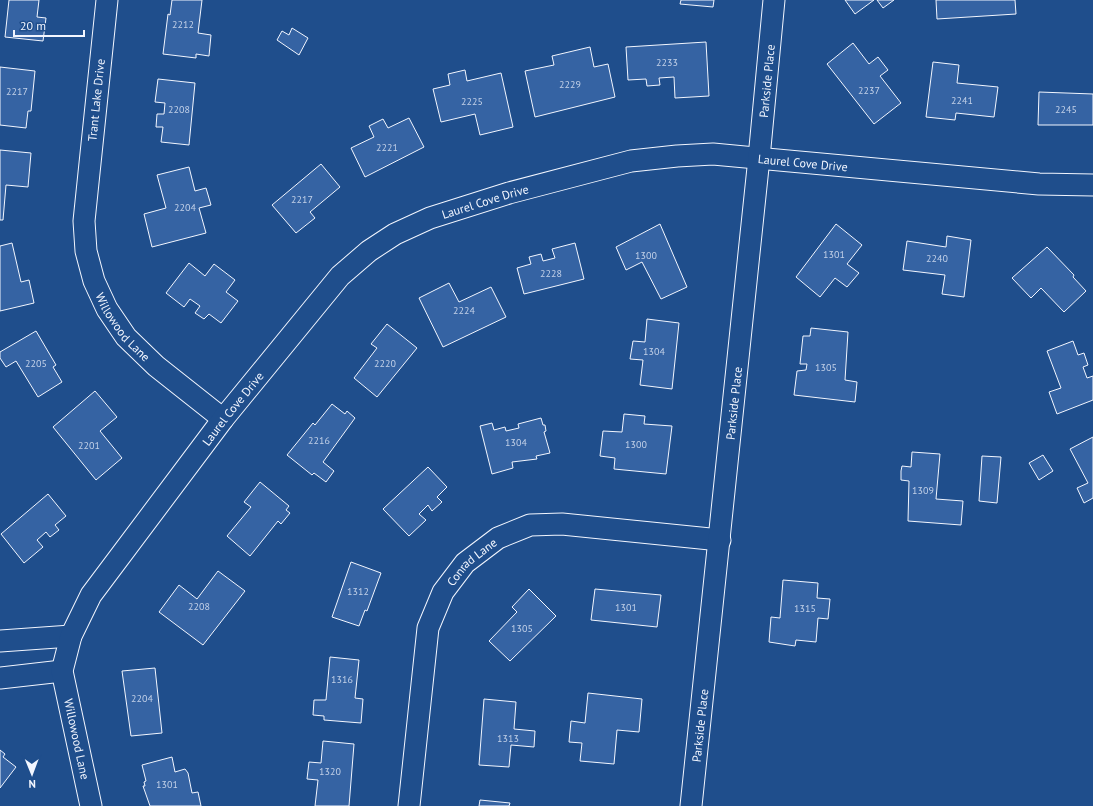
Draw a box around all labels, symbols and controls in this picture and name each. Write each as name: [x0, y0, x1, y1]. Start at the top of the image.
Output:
scale bar: [14, 12, 84, 38]
text: 20 m: [20, 18, 46, 33]
house number: 2212: [172, 18, 194, 31]
street label: Parkside Place: [755, 44, 777, 118]
house number: 2233: [656, 56, 678, 69]
street label: Trant Lake Drive: [84, 58, 108, 142]
house number: 2229: [559, 78, 581, 91]
house number: 2237: [858, 84, 880, 97]
house number: 2217: [6, 85, 28, 98]
house number: 2241: [951, 94, 973, 107]
house number: 2225: [461, 95, 483, 108]
house number: 2208: [168, 103, 190, 116]
house number: 2245: [1055, 103, 1077, 116]
house number: 2221: [376, 141, 398, 154]
street label: Laurel Cove Drive: [757, 151, 848, 174]
street label: Laurel Cove Drive: [440, 181, 530, 221]
house number: 2217: [291, 193, 313, 206]
house number: 2204: [174, 201, 196, 214]
house number: 1301: [823, 248, 845, 261]
house number: 1300: [635, 249, 657, 262]
house number: 2240: [926, 252, 948, 265]
house number: 2228: [540, 267, 562, 280]
street label: Willowood Lane: [93, 290, 154, 364]
house number: 2224: [453, 304, 475, 317]
house number: 1304: [643, 345, 665, 358]
house number: 2205: [25, 357, 47, 370]
house number: 2220: [374, 357, 396, 370]
house number: 1305: [815, 361, 837, 374]
street label: Parkside Place: [722, 366, 745, 441]
street label: Laurel Cove Drive: [199, 368, 266, 448]
house number: 2216: [308, 434, 330, 447]
house number: 1304: [505, 436, 527, 449]
house number: 1300: [625, 438, 647, 451]
house number: 2201: [78, 439, 100, 452]
house number: 1309: [912, 484, 934, 497]
street label: Conrad Lane: [443, 534, 499, 588]
house number: 1312: [347, 585, 369, 598]
house number: 2208: [188, 600, 210, 613]
house number: 1301: [615, 601, 637, 614]
house number: 1315: [794, 602, 816, 615]
house number: 1305: [511, 622, 533, 635]
house number: 1316: [331, 673, 353, 686]
street label: Parkside Place: [688, 688, 711, 763]
house number: 2204: [131, 692, 153, 705]
street label: Willowood Lane: [61, 697, 93, 781]
house number: 1313: [497, 732, 519, 745]
north arrow: [12, 754, 52, 794]
house number: 1320: [319, 765, 341, 778]
text: N: [28, 777, 36, 791]
house number: 1301: [156, 778, 178, 791]

